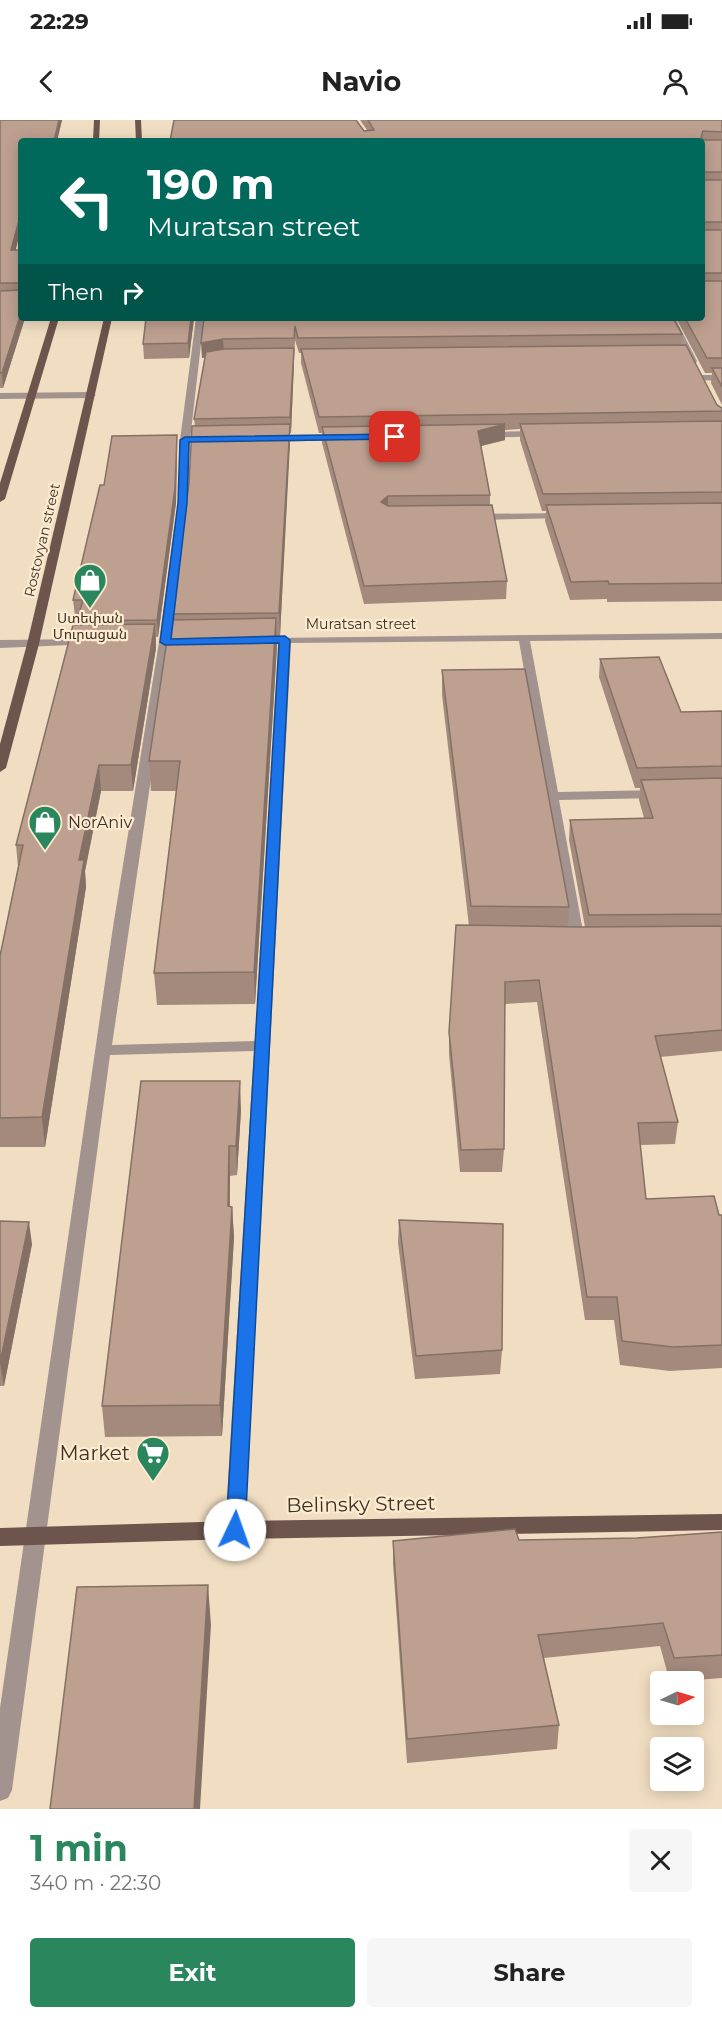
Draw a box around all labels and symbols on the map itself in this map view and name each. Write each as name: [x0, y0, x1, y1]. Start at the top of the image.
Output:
pin: [369, 411, 420, 462]
street label: Rostovyan street: [20, 481, 64, 599]
shop icon: Ստեփան Մուրացան: [72, 562, 108, 609]
place label: Ստեփան Մուրացան: [53, 609, 127, 643]
street label: Muratsan street: [306, 615, 417, 633]
shop icon: NorAniv: [27, 804, 63, 851]
place label: NorAniv: [68, 813, 132, 832]
supermarket icon: Market: [135, 1435, 171, 1482]
place label: Market: [59, 1441, 130, 1465]
street label: Belinsky Street: [286, 1491, 436, 1517]
position arrow: [203, 1498, 267, 1562]
north arrow: [650, 1671, 704, 1725]

